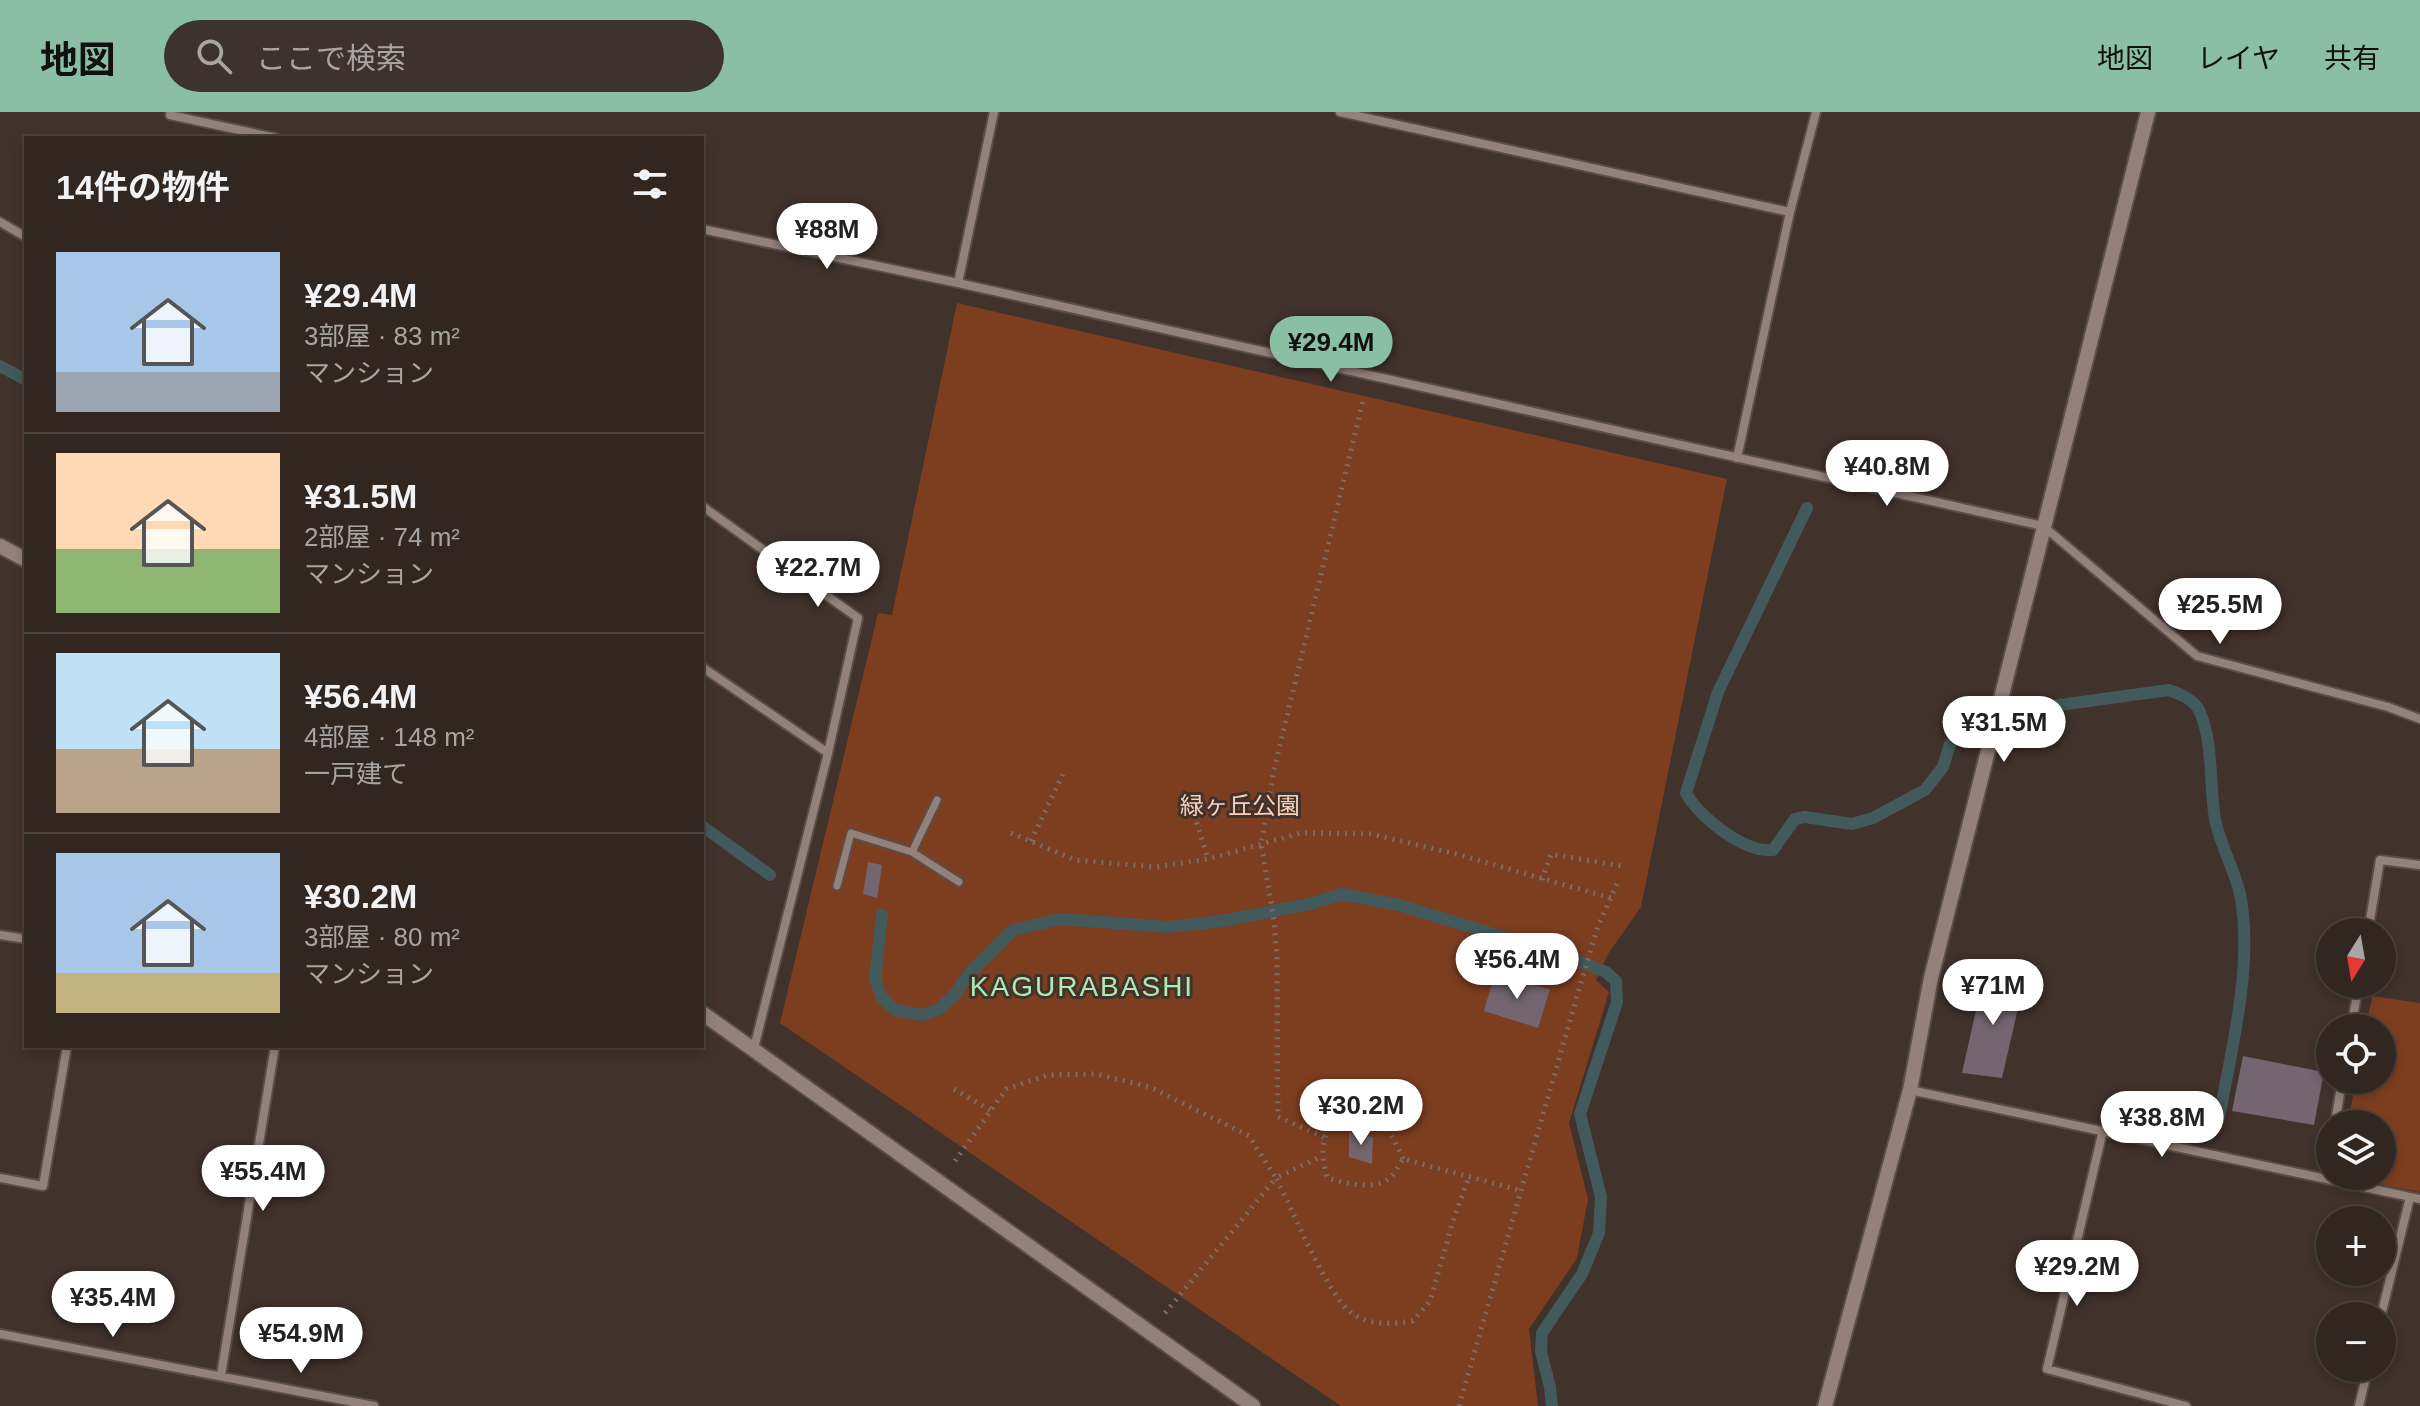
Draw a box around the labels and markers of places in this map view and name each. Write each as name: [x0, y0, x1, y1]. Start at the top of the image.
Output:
pin: ¥88M: [780, 203, 874, 271]
pin: ¥29.4M: [1266, 316, 1396, 384]
pin: ¥40.8M: [1822, 440, 1952, 508]
pin: ¥22.7M: [753, 541, 883, 609]
pin: ¥25.5M: [2155, 578, 2285, 646]
pin: ¥31.5M: [1939, 696, 2069, 764]
pin: ¥56.4M: [1452, 933, 1582, 1001]
pin: ¥71M: [1946, 959, 2040, 1027]
pin: ¥30.2M: [1296, 1079, 1426, 1147]
pin: ¥38.8M: [2097, 1091, 2227, 1159]
pin: ¥55.4M: [198, 1145, 328, 1213]
pin: ¥29.2M: [2012, 1240, 2142, 1308]
pin: ¥35.4M: [48, 1271, 178, 1339]
pin: ¥54.9M: [236, 1307, 366, 1375]

